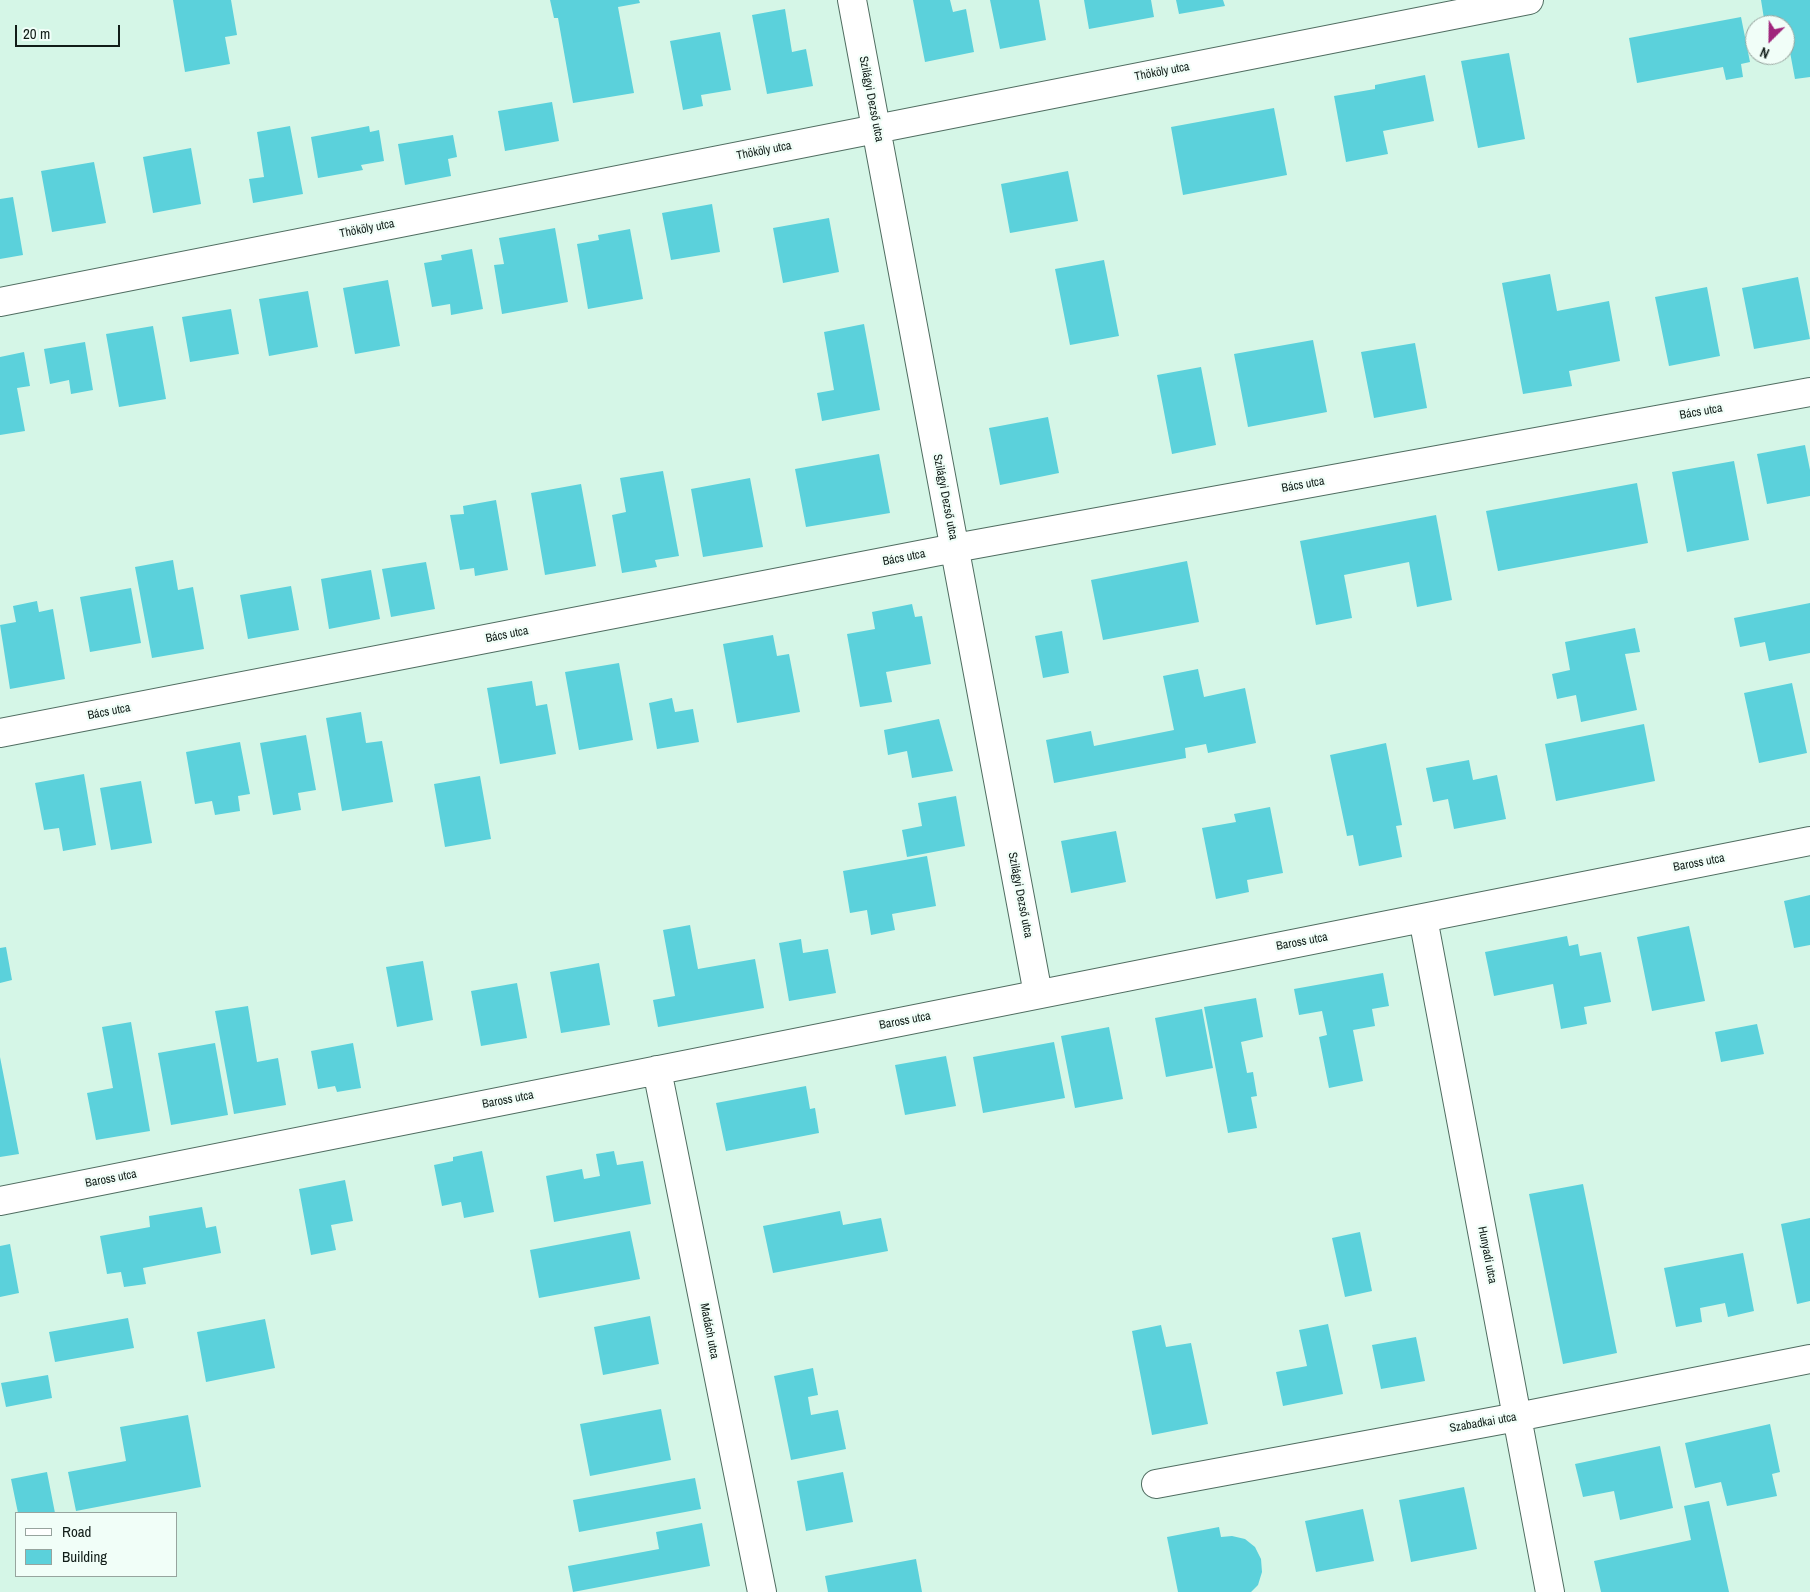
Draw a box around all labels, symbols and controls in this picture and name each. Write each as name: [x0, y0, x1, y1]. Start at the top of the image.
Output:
scale bar: [18, 15, 122, 47]
north arrow: [1745, 15, 1795, 65]
text: 20 m: [23, 23, 50, 44]
text: N: [1757, 43, 1772, 63]
street label: Szilágyi Dezső utca: [856, 55, 886, 143]
street label: Thököly utca: [1133, 60, 1191, 84]
street label: Thököly utca: [735, 139, 793, 163]
street label: Thököly utca: [338, 217, 396, 241]
street label: Bács utca: [1678, 401, 1724, 423]
street label: Szilágyi Dezső utca: [930, 453, 960, 541]
street label: Bács utca: [1280, 474, 1326, 496]
street label: Bács utca: [881, 547, 927, 569]
street label: Bács utca: [484, 624, 530, 646]
street label: Bács utca: [86, 701, 132, 723]
street label: Szilágyi Dezső utca: [1005, 851, 1035, 939]
street label: Baross utca: [1672, 851, 1726, 875]
street label: Baross utca: [1275, 930, 1329, 954]
street label: Baross utca: [878, 1009, 932, 1033]
street label: Baross utca: [481, 1088, 535, 1112]
street label: Baross utca: [84, 1167, 138, 1191]
street label: Hunyadi utca: [1474, 1225, 1500, 1285]
street label: Madách utca: [697, 1302, 721, 1360]
street label: Szabadkai utca: [1448, 1410, 1518, 1436]
legend: [15, 1512, 178, 1577]
text: Road: [62, 1521, 91, 1542]
text: Building: [62, 1546, 107, 1567]

